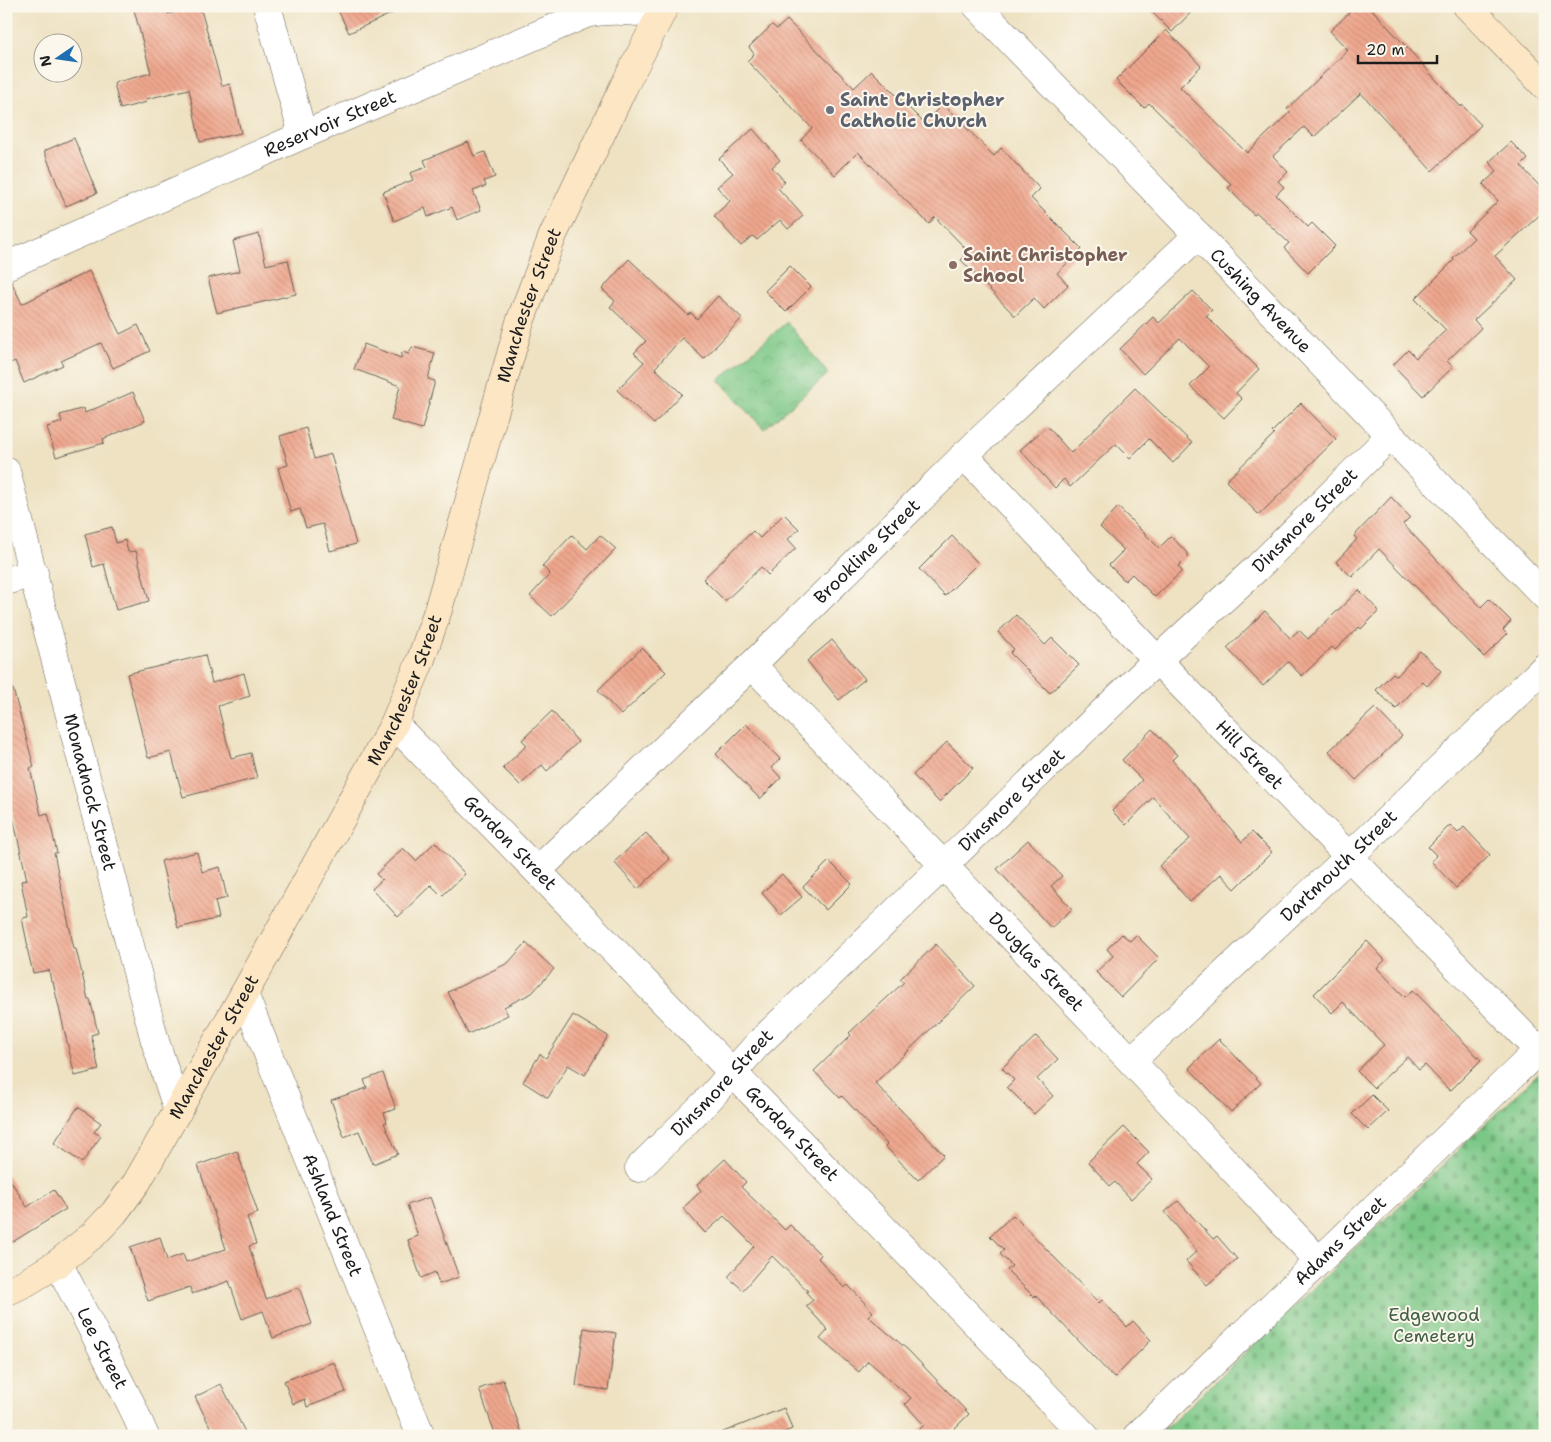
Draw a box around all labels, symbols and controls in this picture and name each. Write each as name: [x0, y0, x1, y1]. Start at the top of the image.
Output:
north arrow: [32, 32, 82, 82]
scale bar: [1358, 32, 1437, 64]
text: 20 m: [1366, 40, 1405, 60]
text: N: [35, 53, 55, 68]
street label: Reservoir Street: [260, 85, 400, 163]
place label: Saint Christopher Catholic Church: [840, 88, 1005, 133]
marker: Saint Christopher Catholic Church: [824, 104, 836, 116]
street label: Manchester Street: [491, 224, 567, 385]
place label: Saint Christopher School: [963, 243, 1128, 288]
street label: Cushing Avenue: [1205, 243, 1317, 358]
marker: Saint Christopher School: [947, 259, 959, 271]
street label: Dinsmore Street: [1247, 463, 1363, 578]
street label: Brookline Street: [809, 494, 926, 609]
street label: Manchester Street: [361, 611, 448, 770]
street label: Monadnock Street: [58, 711, 122, 874]
street label: Hill Street: [1210, 715, 1289, 795]
street label: Dinsmore Street: [953, 743, 1070, 857]
street label: Gordon Street: [458, 790, 562, 896]
street label: Dartmouth Street: [1275, 805, 1402, 927]
street label: Douglas Street: [983, 907, 1089, 1017]
street label: Manchester Street: [163, 970, 264, 1123]
street label: Dinsmore Street: [666, 1024, 778, 1142]
street label: Gordon Street: [740, 1080, 844, 1186]
street label: Ashland Street: [297, 1150, 368, 1280]
street label: Adams Street: [1289, 1191, 1392, 1291]
street label: Lee Street: [71, 1303, 133, 1393]
park label: Edgewood Cemetery: [1388, 1303, 1480, 1348]

